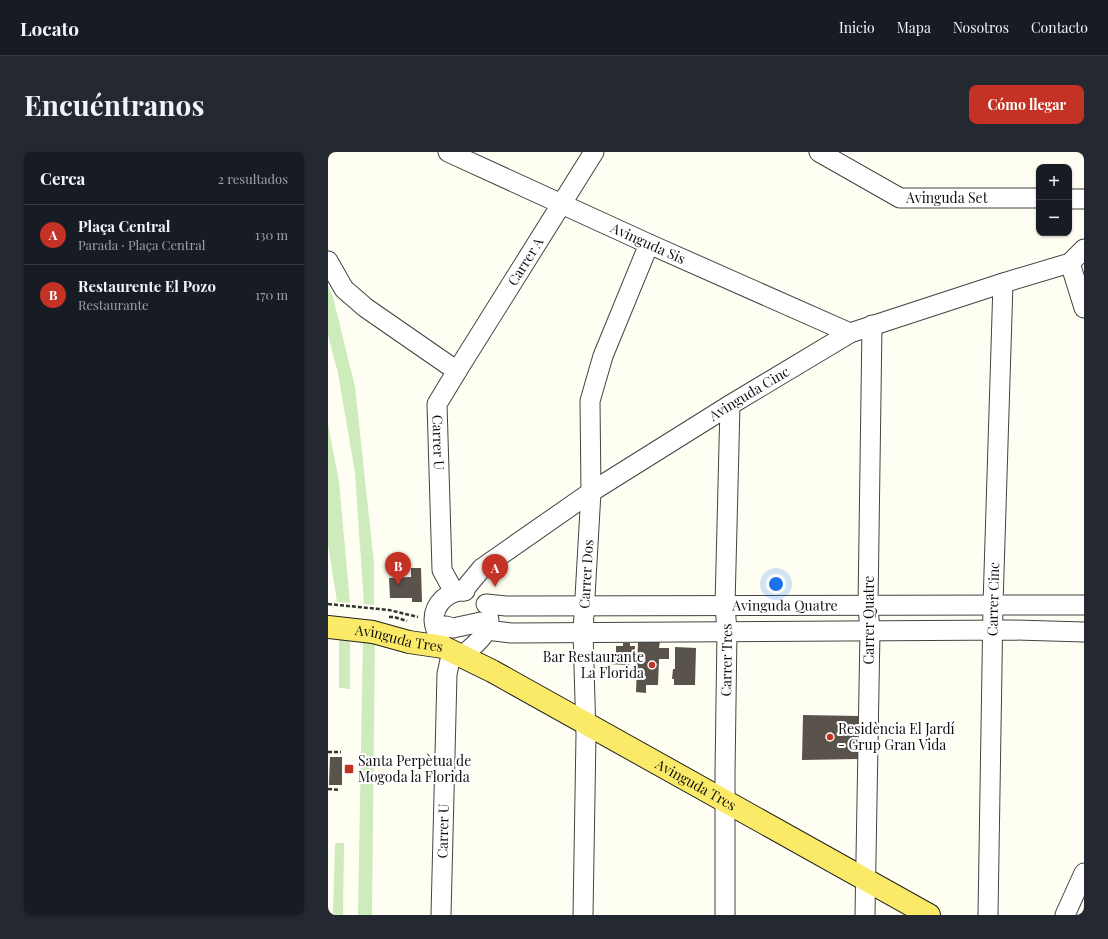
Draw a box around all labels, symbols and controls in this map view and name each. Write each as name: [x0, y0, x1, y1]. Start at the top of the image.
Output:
text: Locato: [20, 15, 79, 41]
text: Inicio: [839, 18, 875, 37]
text: Mapa: [897, 18, 931, 37]
text: Nosotros: [953, 18, 1009, 37]
text: Contacto: [1031, 18, 1088, 37]
button: Cómo llegar: [969, 85, 1084, 124]
text: Encuéntranos: [24, 86, 204, 123]
map controls: [1036, 164, 1072, 236]
button: +: [1036, 164, 1072, 200]
text: Cerca: [40, 167, 85, 189]
text: 2 resultados: [218, 170, 288, 187]
street label: Avinguda Set: [905, 188, 989, 207]
button: −: [1036, 200, 1072, 236]
text: Plaça Central: [78, 216, 171, 236]
street label: Avinguda Sis: [607, 217, 689, 268]
text: A: [49, 226, 57, 243]
text: 130 m: [255, 226, 288, 243]
street label: Carrer A: [503, 233, 547, 289]
text: Parada · Plaça Central: [78, 236, 205, 253]
text: Restaurente El Pozo: [78, 276, 216, 296]
text: B: [49, 286, 57, 303]
text: 170 m: [255, 286, 288, 303]
text: Restaurante: [78, 296, 149, 313]
street label: Avinguda Cinc: [704, 361, 793, 425]
street label: Carrer U: [428, 415, 449, 471]
street label: Carrer Dos: [574, 539, 597, 609]
pin: B: [385, 552, 411, 585]
pin: A: [482, 554, 508, 587]
street label: Carrer Cinc: [982, 561, 1003, 636]
your location: [766, 574, 786, 594]
street label: Carrer Quatre: [859, 576, 878, 664]
street label: Avinguda Quatre: [731, 595, 838, 615]
street label: Avinguda Tres: [353, 620, 444, 656]
street label: Carrer Tres: [716, 623, 736, 697]
place label: Bar Restaurante La Florida: [543, 647, 644, 682]
marker: Bar Restaurante La Florida: [647, 660, 657, 670]
place label: Residència El Jardí - Grup Gran Vida: [838, 719, 955, 754]
marker: Residència El Jardí - Grup Gran Vida: [825, 732, 835, 742]
place label: Santa Perpètua de Mogoda la Florida: [358, 751, 471, 786]
street label: Avinguda Tres: [651, 754, 740, 815]
marker: Santa Perpètua de Mogoda la Florida: [343, 763, 355, 775]
street label: Carrer U: [432, 803, 453, 859]

